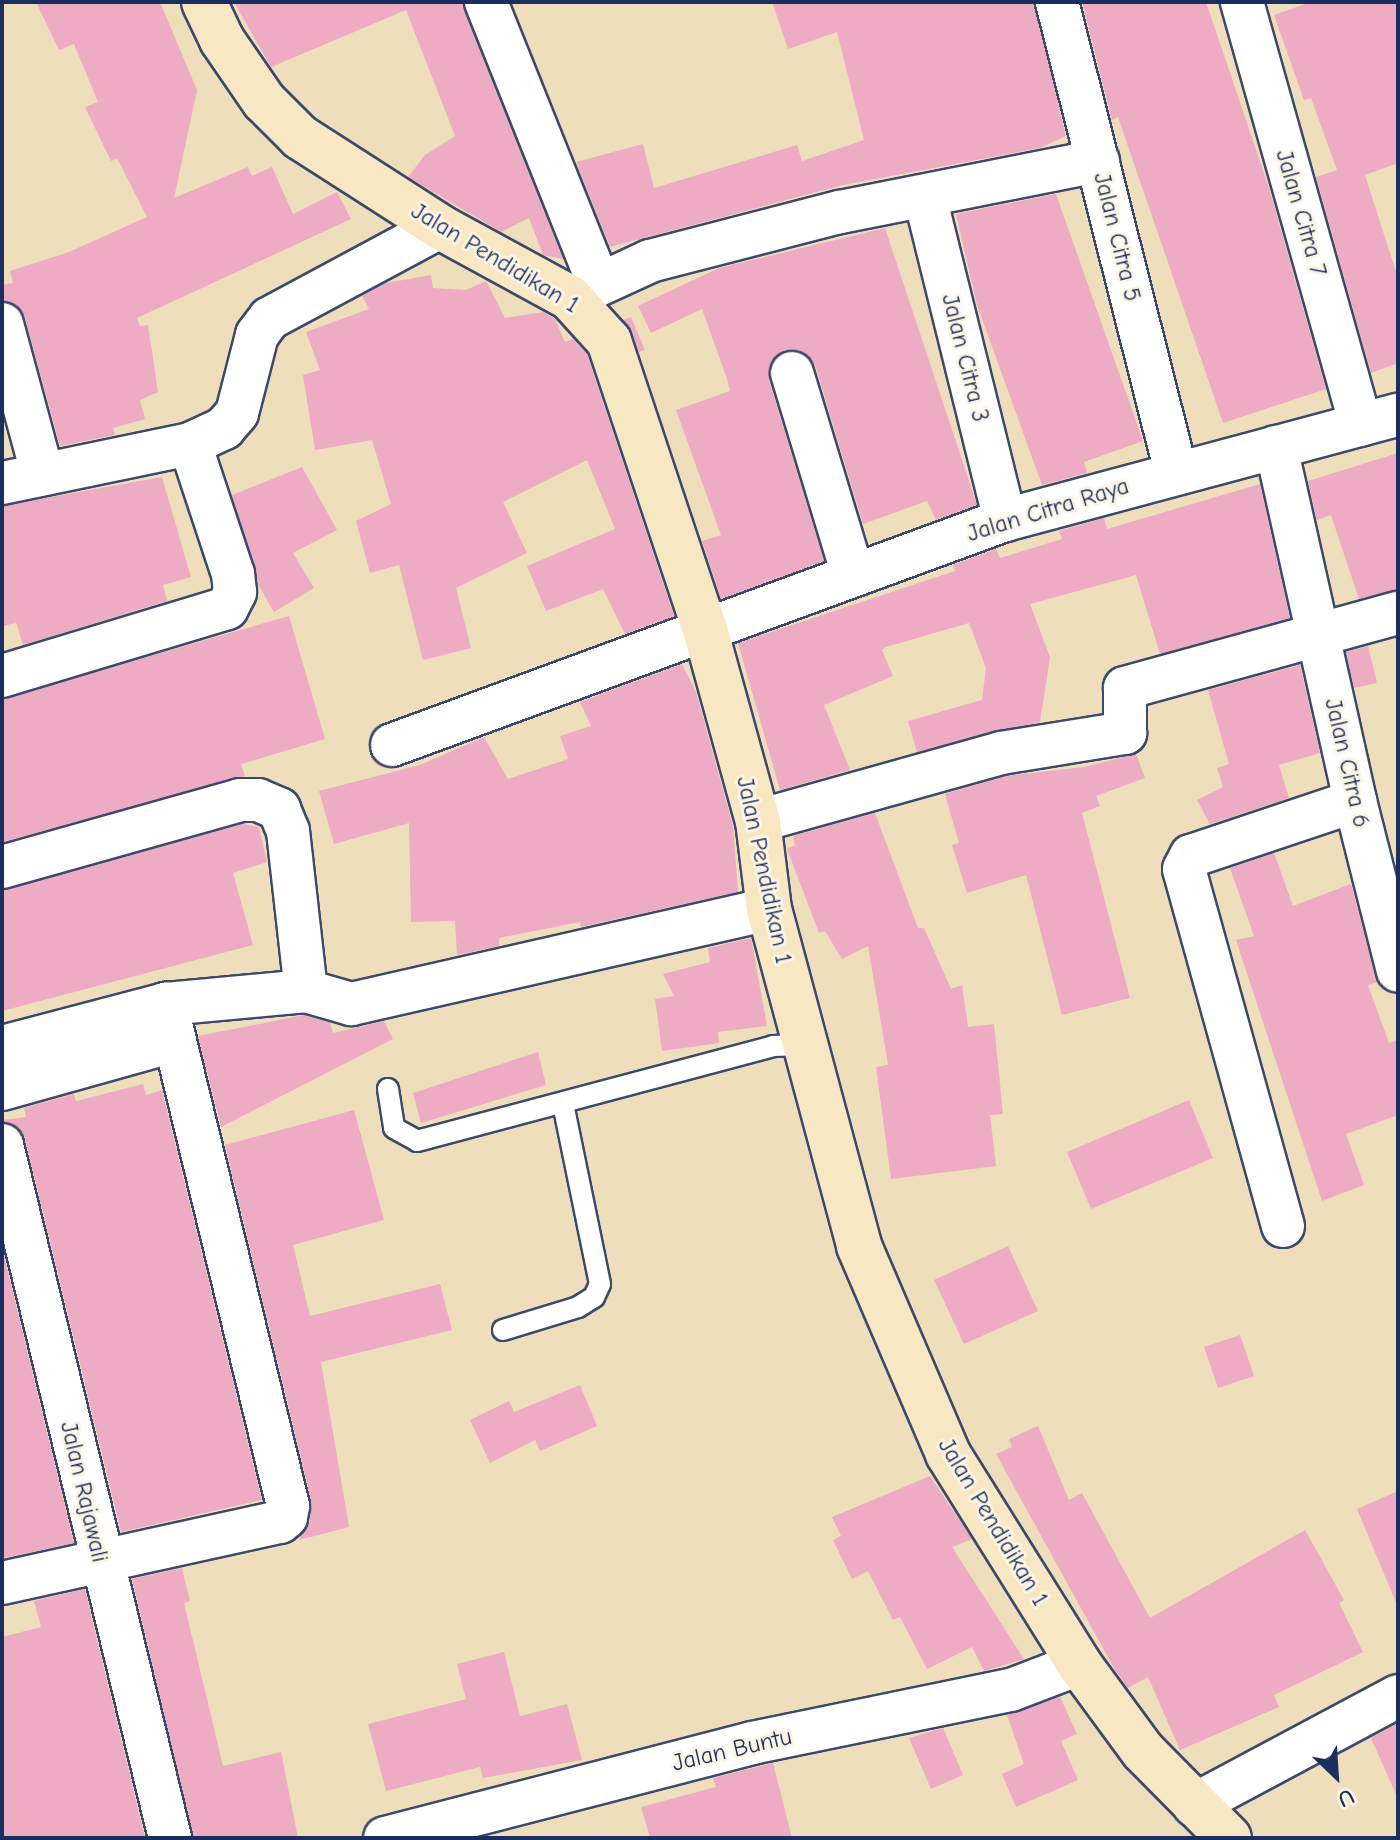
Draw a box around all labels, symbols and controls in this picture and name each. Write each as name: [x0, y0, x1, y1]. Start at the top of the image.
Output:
street label: Jalan Citra 7: [1269, 146, 1333, 280]
street label: Jalan Citra 5: [1087, 170, 1147, 304]
street label: Jalan Pendidikan 1: [406, 197, 584, 319]
street label: Jalan Citra 3: [935, 291, 995, 425]
street label: Jalan Citra Raya: [963, 472, 1133, 548]
street label: Jalan Citra 6: [1318, 696, 1376, 830]
street label: Jalan Pendidikan 1: [730, 774, 798, 966]
street label: Jalan Rajawali: [54, 1419, 114, 1565]
street label: Jalan Pendidikan 1: [932, 1433, 1054, 1611]
street label: Jalan Buntu: [669, 1722, 795, 1778]
north arrow: [1296, 1736, 1376, 1816]
text: U: [1334, 1783, 1358, 1813]

